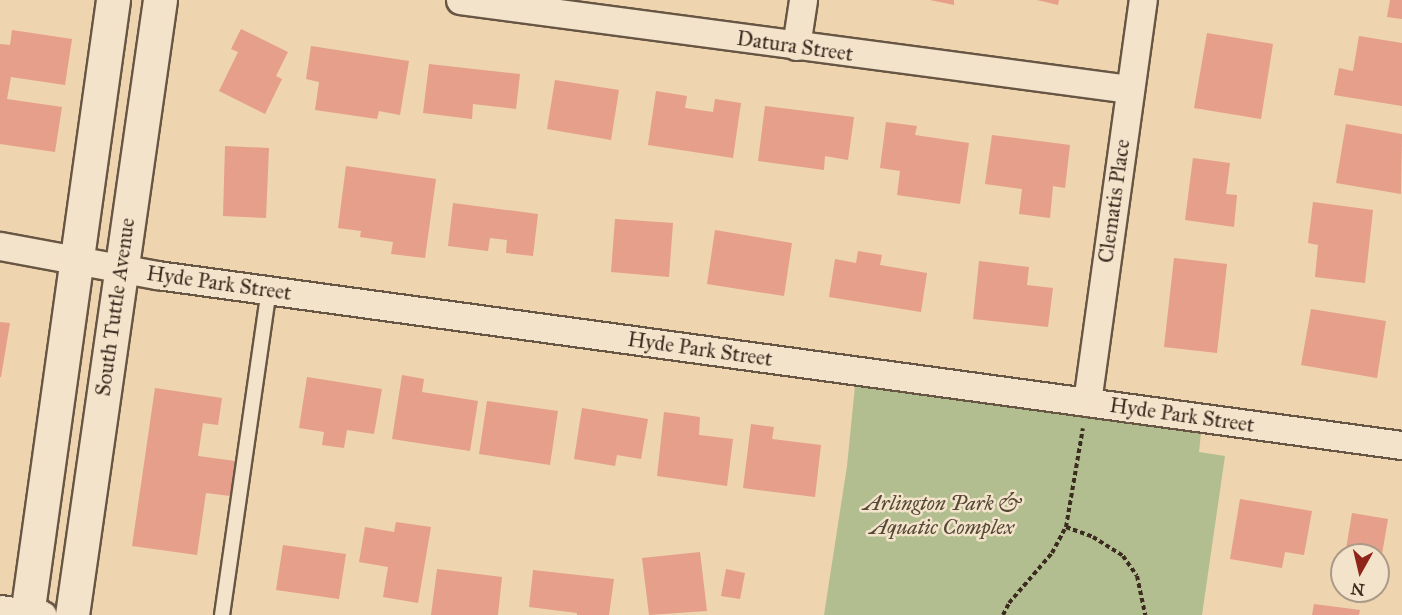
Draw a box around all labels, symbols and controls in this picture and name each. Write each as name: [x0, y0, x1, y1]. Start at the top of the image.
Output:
street label: Datura Street: [735, 25, 855, 67]
street label: Clematis Place: [1093, 137, 1135, 265]
street label: South Tuttle Avenue: [90, 216, 140, 398]
street label: Hyde Park Street: [145, 260, 293, 306]
street label: Hyde Park Street: [626, 326, 774, 372]
street label: Hyde Park Street: [1108, 392, 1256, 438]
park label: Arlington Park & Aquatic Complex: [863, 490, 1021, 540]
north arrow: [1330, 543, 1390, 603]
text: N: [1350, 579, 1366, 600]

